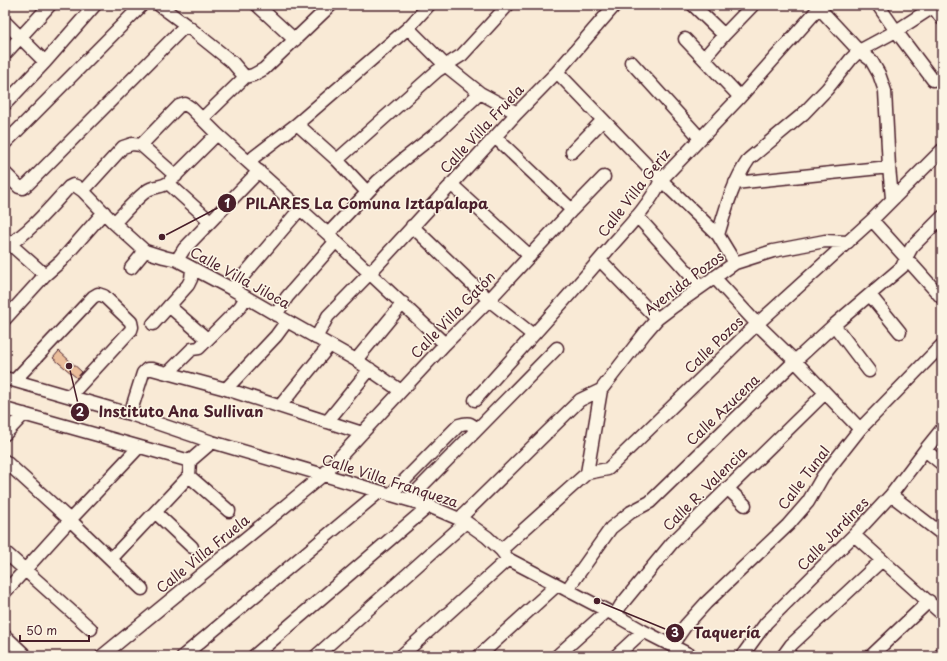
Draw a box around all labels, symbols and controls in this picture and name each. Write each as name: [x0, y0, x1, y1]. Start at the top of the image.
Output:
street label: Calle Villa Fruela: [435, 79, 528, 178]
street label: Calle Villa Geriz: [592, 144, 675, 241]
callout: PILARES La Comuna Iztapalapa: [217, 190, 496, 217]
text: PILARES La Comuna Iztapalapa: [245, 191, 489, 214]
text: 1: [224, 194, 230, 212]
street label: Calle Villa Jiloca: [186, 241, 294, 314]
street label: Avenida Pozos: [639, 246, 728, 320]
street label: Calle Villa Gatón: [406, 266, 500, 363]
street label: Calle Pozos: [680, 311, 748, 378]
street label: Calle Azucena: [681, 369, 764, 450]
callout: Instituto Ana Sullivan: [70, 398, 272, 425]
text: Instituto Ana Sullivan: [98, 399, 264, 422]
text: 2: [76, 402, 85, 420]
street label: Calle R. Valencia: [658, 441, 752, 536]
street label: Calle Tunal: [773, 441, 835, 514]
street label: Calle Villa Franqueza: [319, 449, 461, 513]
street label: Calle Jardines: [792, 492, 873, 575]
street label: Calle Villa Fruela: [151, 509, 254, 598]
scale bar: [20, 617, 89, 643]
callout: Taquería: [665, 620, 768, 647]
text: Taquería: [693, 620, 761, 643]
text: 50 m: [26, 621, 57, 639]
text: 3: [671, 623, 679, 641]

